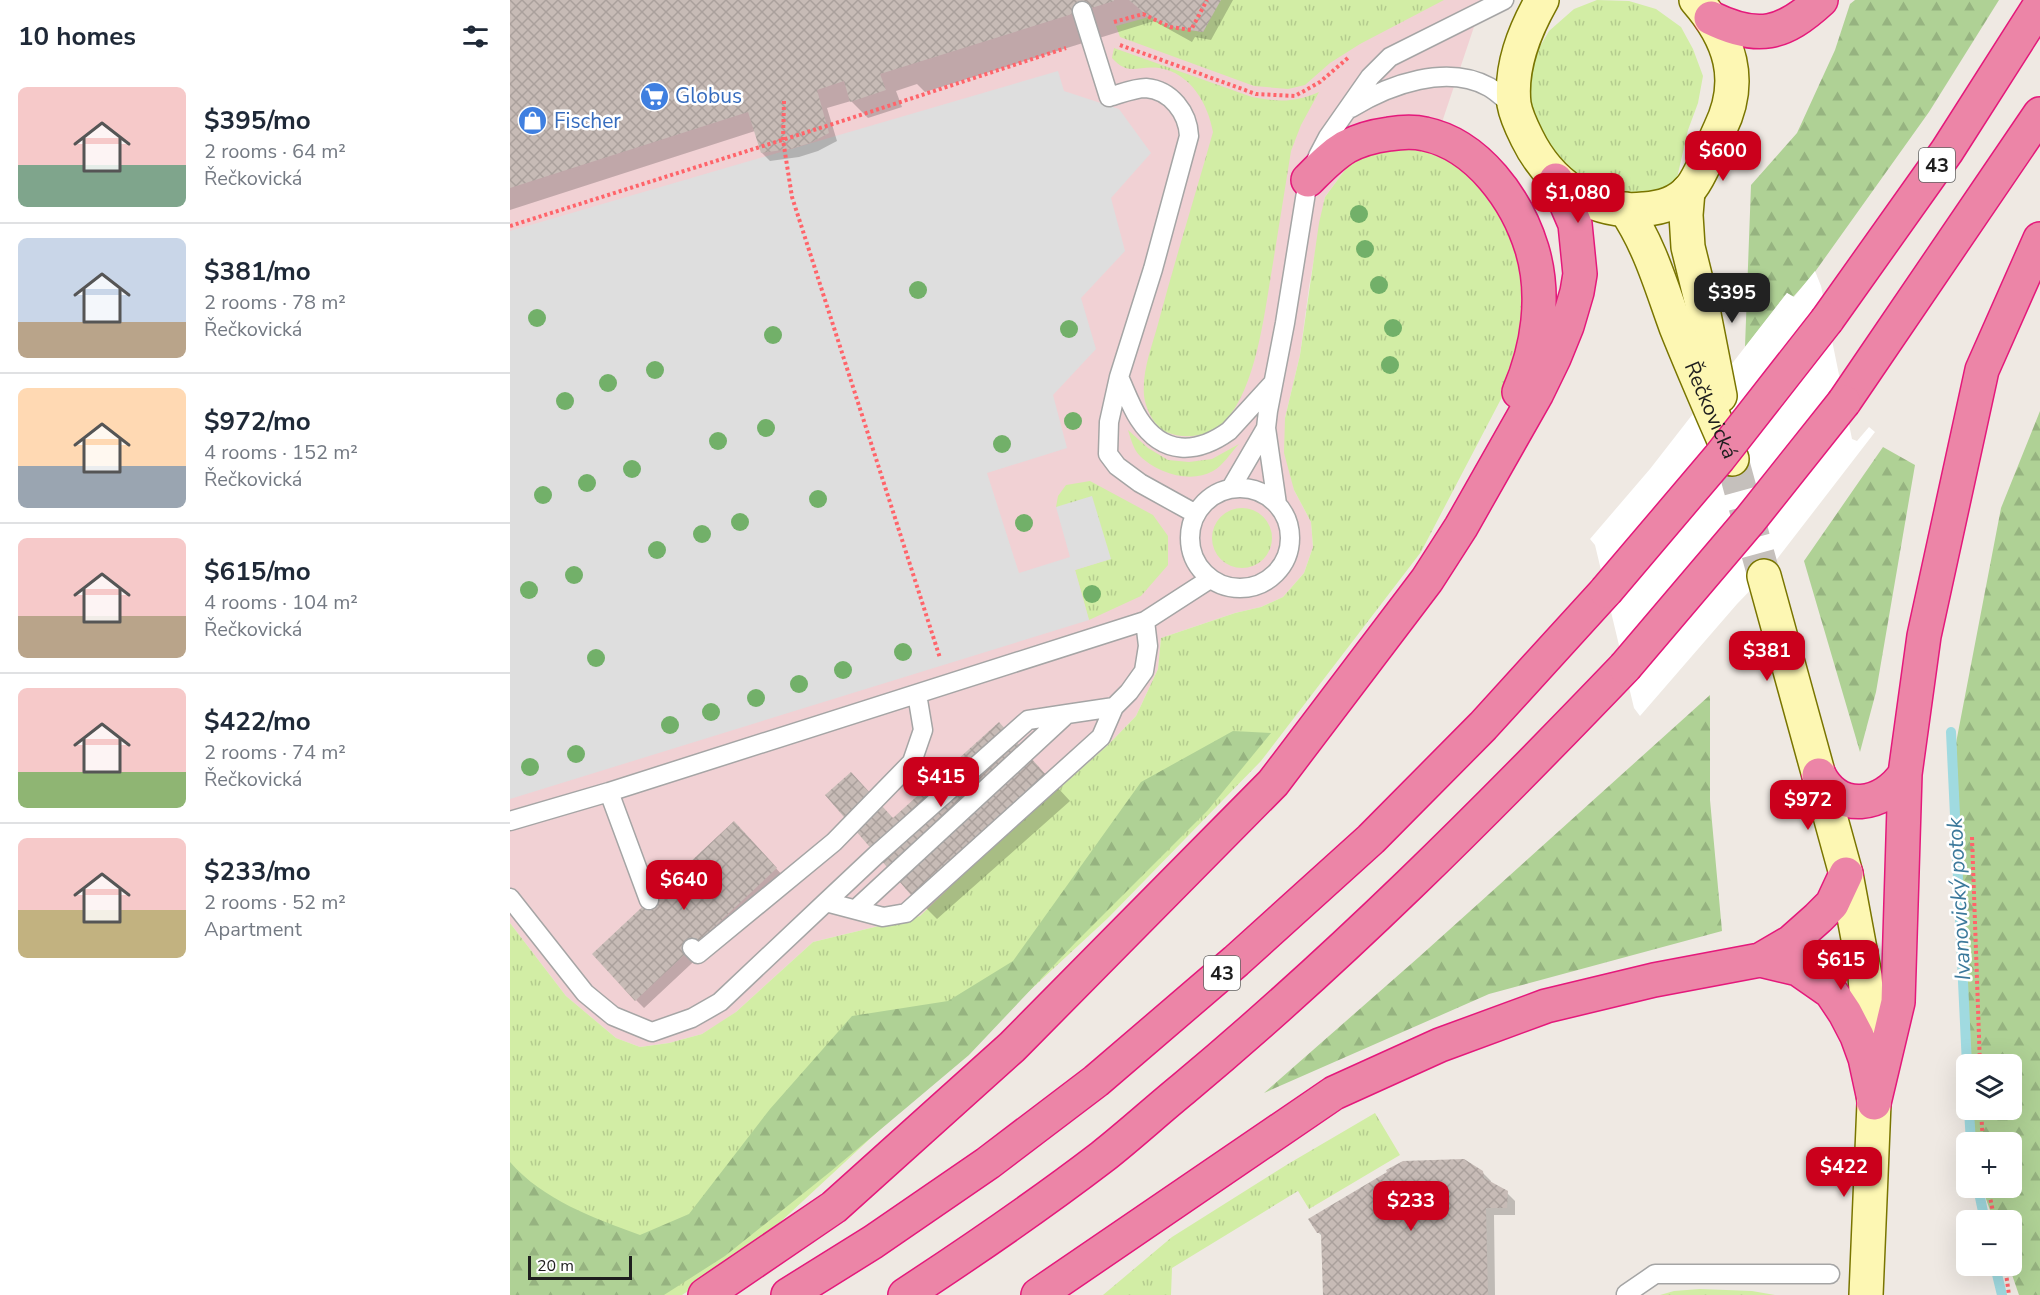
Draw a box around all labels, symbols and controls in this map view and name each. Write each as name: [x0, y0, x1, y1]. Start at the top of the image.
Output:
text: 10 homes: [18, 19, 136, 54]
icon: filters: [459, 20, 492, 53]
supermarket icon: Globus: [638, 80, 670, 112]
place label: Globus: [675, 82, 742, 110]
text: $395/mo: [204, 103, 311, 138]
shop icon: Fischer: [517, 105, 549, 137]
place label: Fischer: [554, 107, 621, 135]
icon: home: [66, 111, 138, 183]
pin: $600: [1687, 131, 1759, 182]
text: $600: [1699, 137, 1747, 164]
text: 2 rooms · 64 m²: [204, 138, 346, 165]
road number: 43: [1919, 148, 1955, 182]
text: Řečkovická: [204, 165, 302, 192]
pin: $1,080: [1529, 173, 1627, 224]
text: $1,080: [1546, 179, 1610, 206]
text: $381/mo: [204, 254, 311, 289]
icon: home: [66, 262, 138, 334]
pin: $395: [1696, 273, 1768, 324]
text: $395: [1708, 279, 1756, 306]
text: 2 rooms · 78 m²: [204, 289, 346, 316]
text: Řečkovická: [204, 316, 302, 343]
street label: Řečkovická: [1678, 357, 1744, 463]
text: $972/mo: [204, 404, 311, 439]
icon: home: [66, 412, 138, 484]
text: 4 rooms · 152 m²: [204, 439, 358, 466]
text: Řečkovická: [204, 466, 302, 493]
text: $615/mo: [204, 554, 311, 589]
icon: home: [66, 562, 138, 634]
text: 4 rooms · 104 m²: [204, 589, 358, 616]
text: Řečkovická: [204, 616, 302, 643]
pin: $381: [1731, 631, 1803, 682]
text: $381: [1743, 637, 1791, 664]
text: $422/mo: [204, 704, 311, 739]
icon: home: [66, 712, 138, 784]
text: 2 rooms · 74 m²: [204, 739, 346, 766]
pin: $415: [905, 757, 977, 808]
text: $415: [917, 763, 965, 790]
text: Řečkovická: [204, 766, 302, 793]
pin: $972: [1772, 780, 1844, 831]
text: $972: [1784, 786, 1832, 813]
water label: Ivanovický potok: [1940, 816, 1978, 981]
text: $233/mo: [204, 854, 311, 889]
pin: $640: [648, 860, 720, 911]
icon: home: [66, 862, 138, 934]
text: $640: [660, 866, 708, 893]
text: 2 rooms · 52 m²: [204, 889, 346, 916]
text: Apartment: [204, 916, 302, 943]
pin: $615: [1805, 940, 1877, 991]
text: $615: [1817, 946, 1865, 973]
road number: 43: [1204, 956, 1240, 990]
map controls: [1956, 1054, 2022, 1276]
button: layers: [1956, 1054, 2022, 1120]
button: +: [1956, 1132, 2022, 1198]
pin: $422: [1808, 1147, 1880, 1198]
text: $422: [1820, 1153, 1868, 1180]
pin: $233: [1375, 1181, 1447, 1232]
text: $233: [1387, 1187, 1435, 1214]
button: −: [1956, 1210, 2022, 1276]
scale bar: [528, 1253, 632, 1280]
text: 20 m: [537, 1255, 574, 1277]

